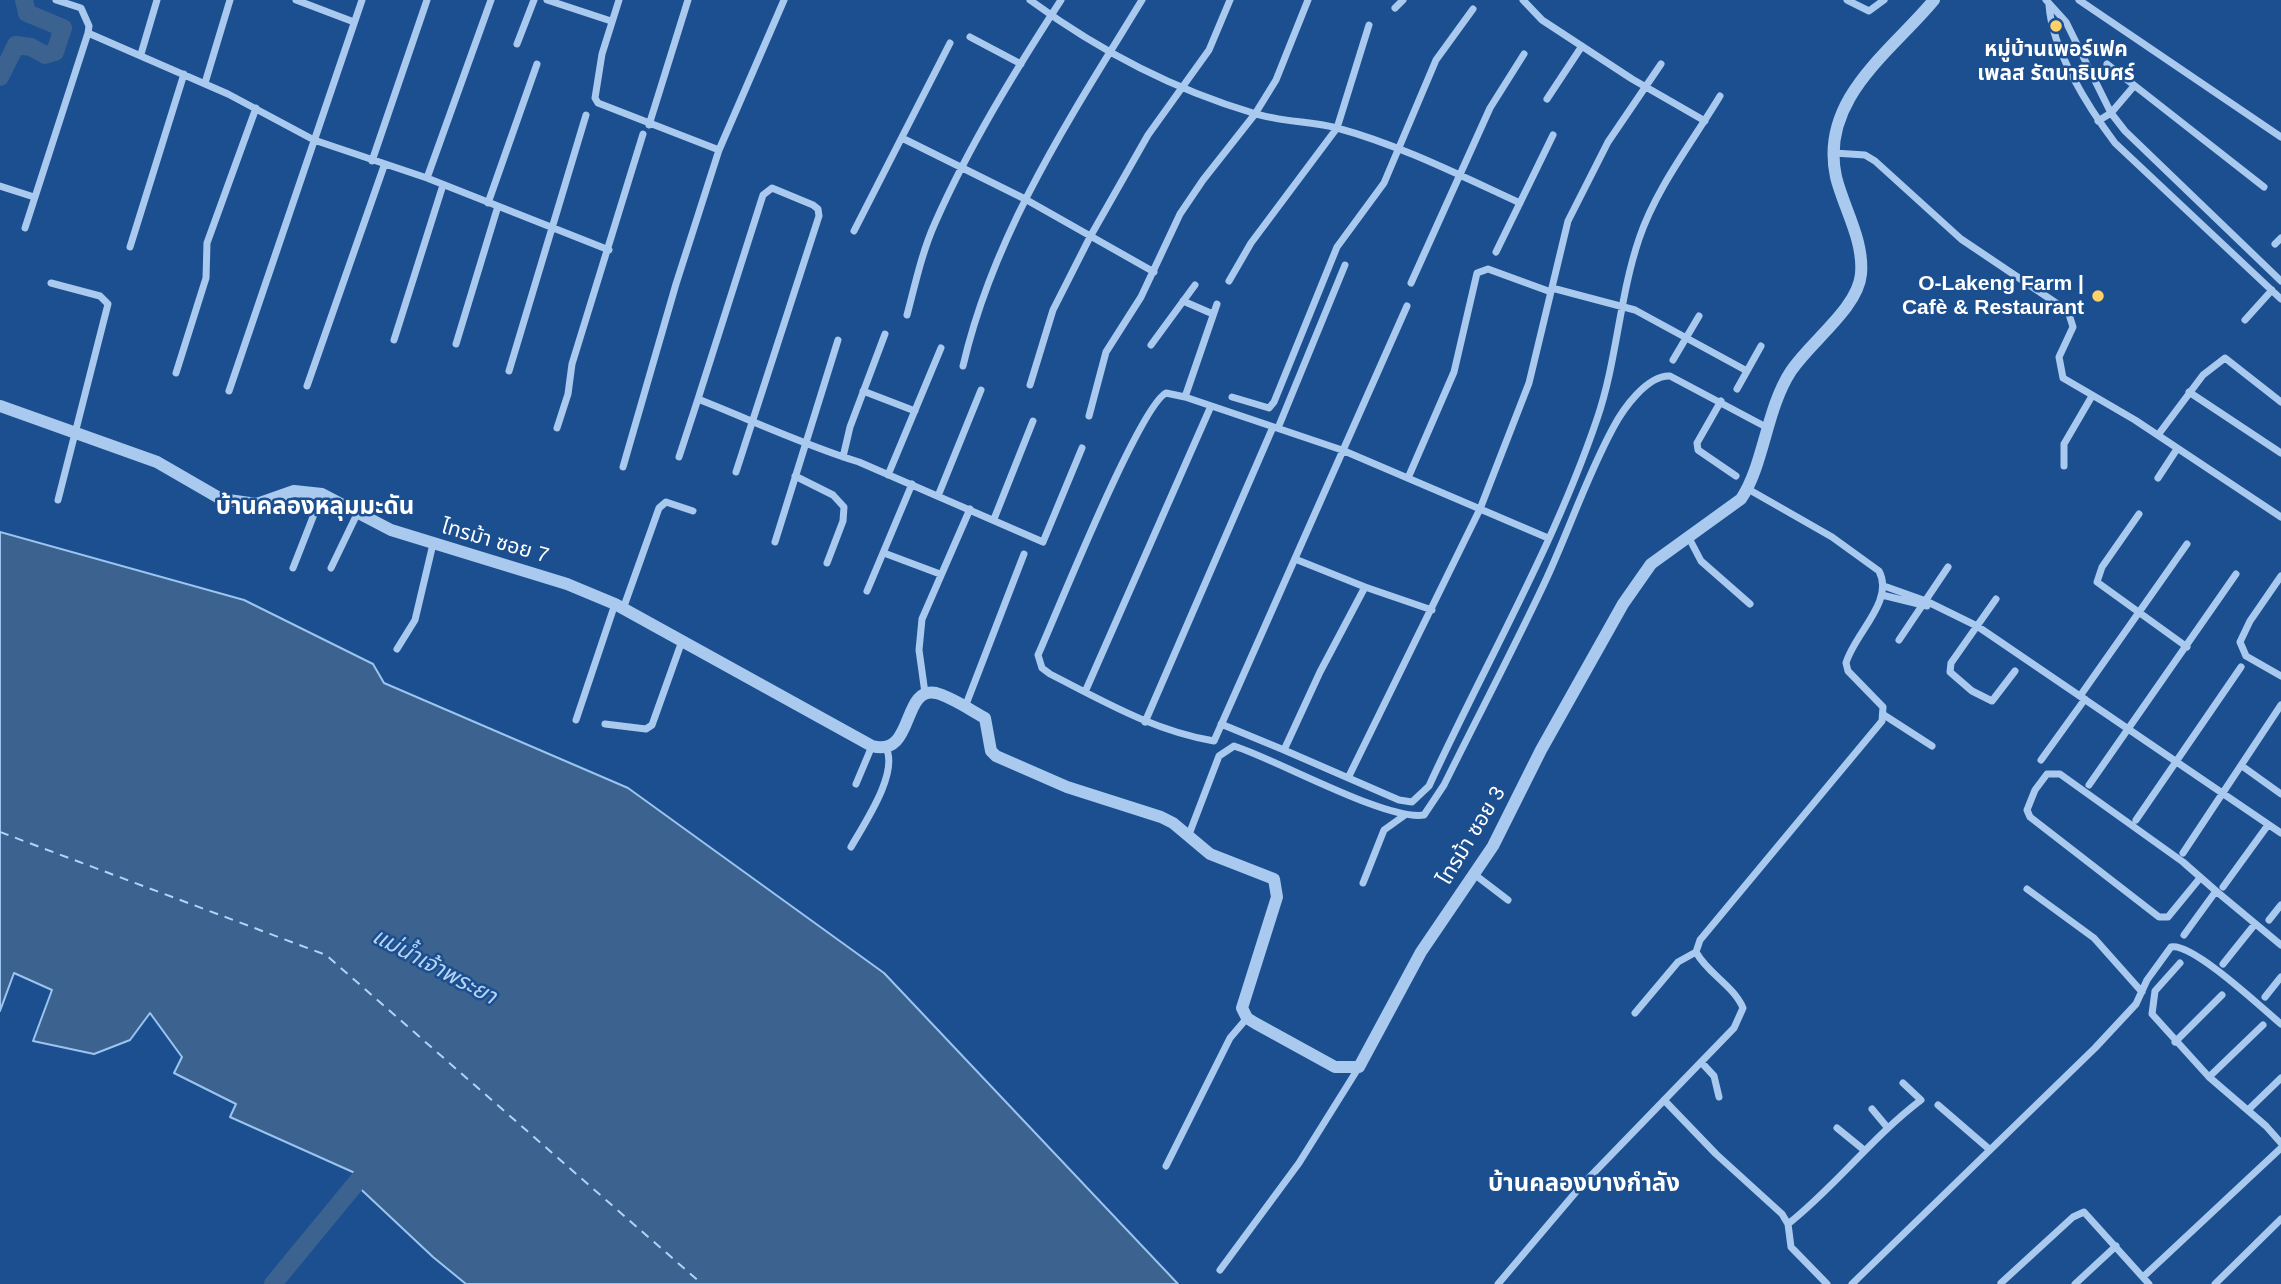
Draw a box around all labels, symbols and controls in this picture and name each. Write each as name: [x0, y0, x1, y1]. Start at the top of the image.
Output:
marker: หมู่บ้านเพอร์เฟค เพลส รัตนาธิเบศร์: [2048, 18, 2064, 34]
place label: หมู่บ้านเพอร์เฟค เพลส รัตนาธิเบศร์: [1977, 37, 2135, 87]
place label: O-Lakeng Farm | Cafè & Restaurant: [1902, 271, 2084, 321]
marker: O-Lakeng Farm | Cafè & Restaurant: [2090, 288, 2106, 304]
district label: บ้านคลองหลุมมะดัน: [216, 493, 414, 521]
street label: ไทรม้า ซอย 7: [438, 515, 552, 569]
street label: ไทรม้า ซอย 3: [1433, 782, 1511, 890]
water label: แม่น้ำเจ้าพระยา: [367, 923, 501, 1011]
district label: บ้านคลองบางกำลัง: [1488, 1170, 1680, 1198]

